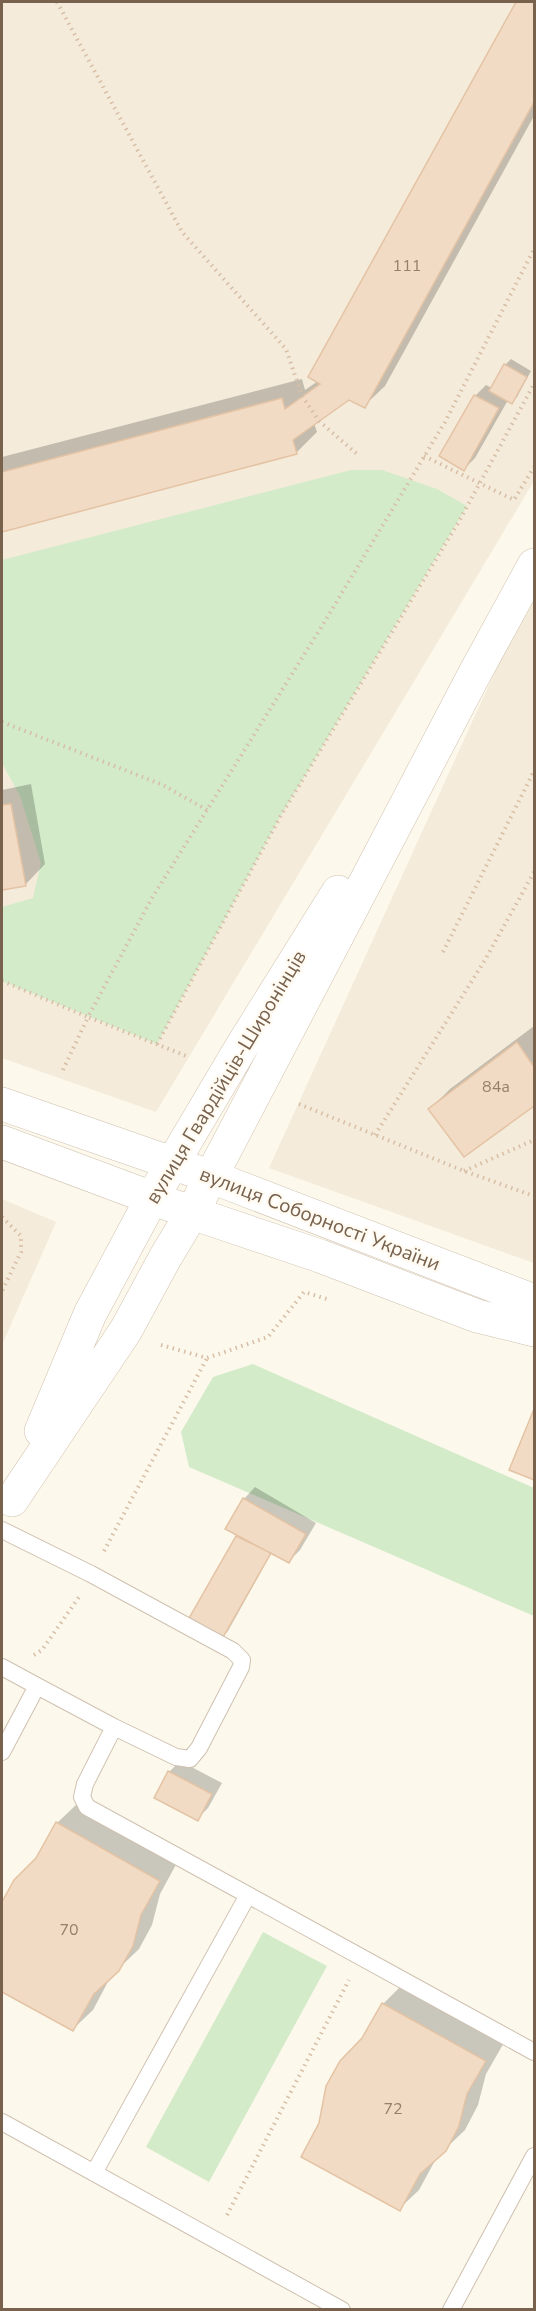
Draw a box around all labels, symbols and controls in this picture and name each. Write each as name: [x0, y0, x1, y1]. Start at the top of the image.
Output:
house number: 111: [393, 255, 421, 277]
street label: вулиця Гвардійців-Широнінців: [139, 945, 313, 1209]
house number: 84а: [482, 1076, 510, 1098]
street label: вулиця Соборності України: [196, 1161, 444, 1277]
house number: 70: [59, 1919, 79, 1941]
house number: 72: [383, 2098, 403, 2120]

